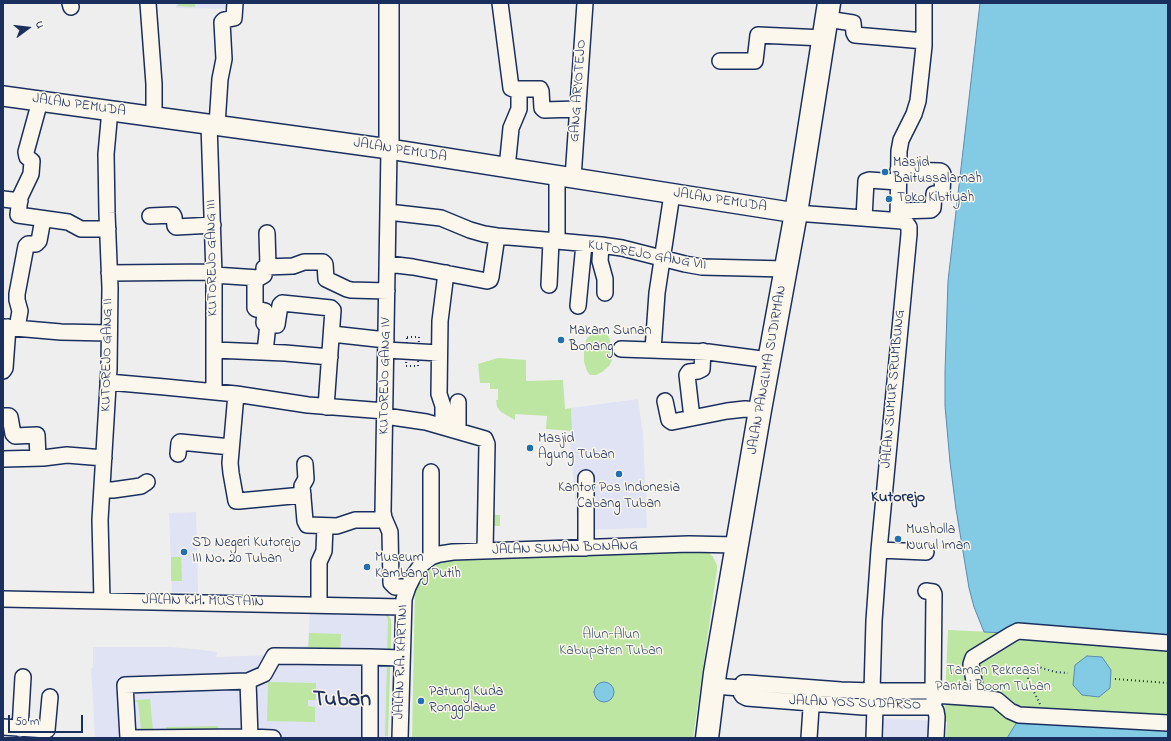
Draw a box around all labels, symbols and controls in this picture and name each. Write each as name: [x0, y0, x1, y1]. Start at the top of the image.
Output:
north arrow: [8, 8, 48, 48]
text: U: [31, 19, 48, 30]
street label: GANG ARYOTEJO: [567, 39, 591, 143]
street label: JALAN PEMUDA: [31, 91, 127, 121]
street label: JALAN PEMUDA: [352, 135, 448, 167]
place label: Masjid Baitussalamah: [893, 156, 982, 188]
marker: Masjid Baitussalamah: [880, 167, 890, 177]
street label: JALAN PEMUDA: [672, 185, 768, 217]
place label: Toko Kibtiyah: [897, 191, 974, 207]
marker: Toko Kibtiyah: [884, 194, 894, 204]
street label: KUTOREJO GANG III: [204, 199, 222, 317]
street label: KUTOREJO GANG VII: [586, 237, 708, 275]
street label: JALAN PANGLIMA SUDIRMAN: [745, 284, 791, 456]
street label: KUTOREJO GANG II: [99, 298, 117, 412]
street label: JALAN SUMUR SRUMBUNG: [879, 309, 909, 469]
street label: KUTOREJO GANG IV: [377, 317, 395, 435]
place label: Makam Sunan Bonang: [569, 324, 651, 356]
marker: Makam Sunan Bonang: [556, 335, 566, 345]
place label: Masjid Agung Tuban: [538, 432, 615, 464]
marker: Masjid Agung Tuban: [525, 443, 535, 453]
marker: Kantor Pos Indonesia Cabang Tuban: [614, 469, 624, 479]
place label: Kantor Pos Indonesia Cabang Tuban: [558, 481, 680, 514]
district label: Kutorejo: [871, 488, 925, 508]
place label: Musholla Nurul Iman: [906, 523, 970, 556]
marker: Musholla Nurul Iman: [893, 534, 903, 544]
place label: SD Negeri Kutorejo III No. 20 Tuban: [192, 536, 301, 568]
street label: JALAN SUNAN BONANG: [492, 538, 638, 560]
marker: SD Negeri Kutorejo III No. 20 Tuban: [179, 547, 189, 557]
place label: Museum Kambang Putih: [375, 551, 461, 584]
marker: Museum Kambang Putih: [362, 562, 372, 572]
street label: JALAN K.H. MUSTAIN: [142, 593, 264, 611]
street label: JALAN R.A. KARTINI: [392, 604, 412, 720]
park label: Alun-Alun Kabupaten Tuban: [559, 628, 663, 660]
park label: Taman Rekreasi Pantai Boom Tuban: [935, 664, 1051, 696]
place label: Patung Kuda Ronggolawe: [429, 685, 503, 718]
district label: Tuban: [313, 688, 371, 714]
street label: JALAN YOS SUDARSO: [789, 693, 921, 715]
marker: Patung Kuda Ronggolawe: [416, 696, 426, 706]
scale bar: [10, 707, 85, 733]
text: 50 m: [15, 713, 39, 731]

